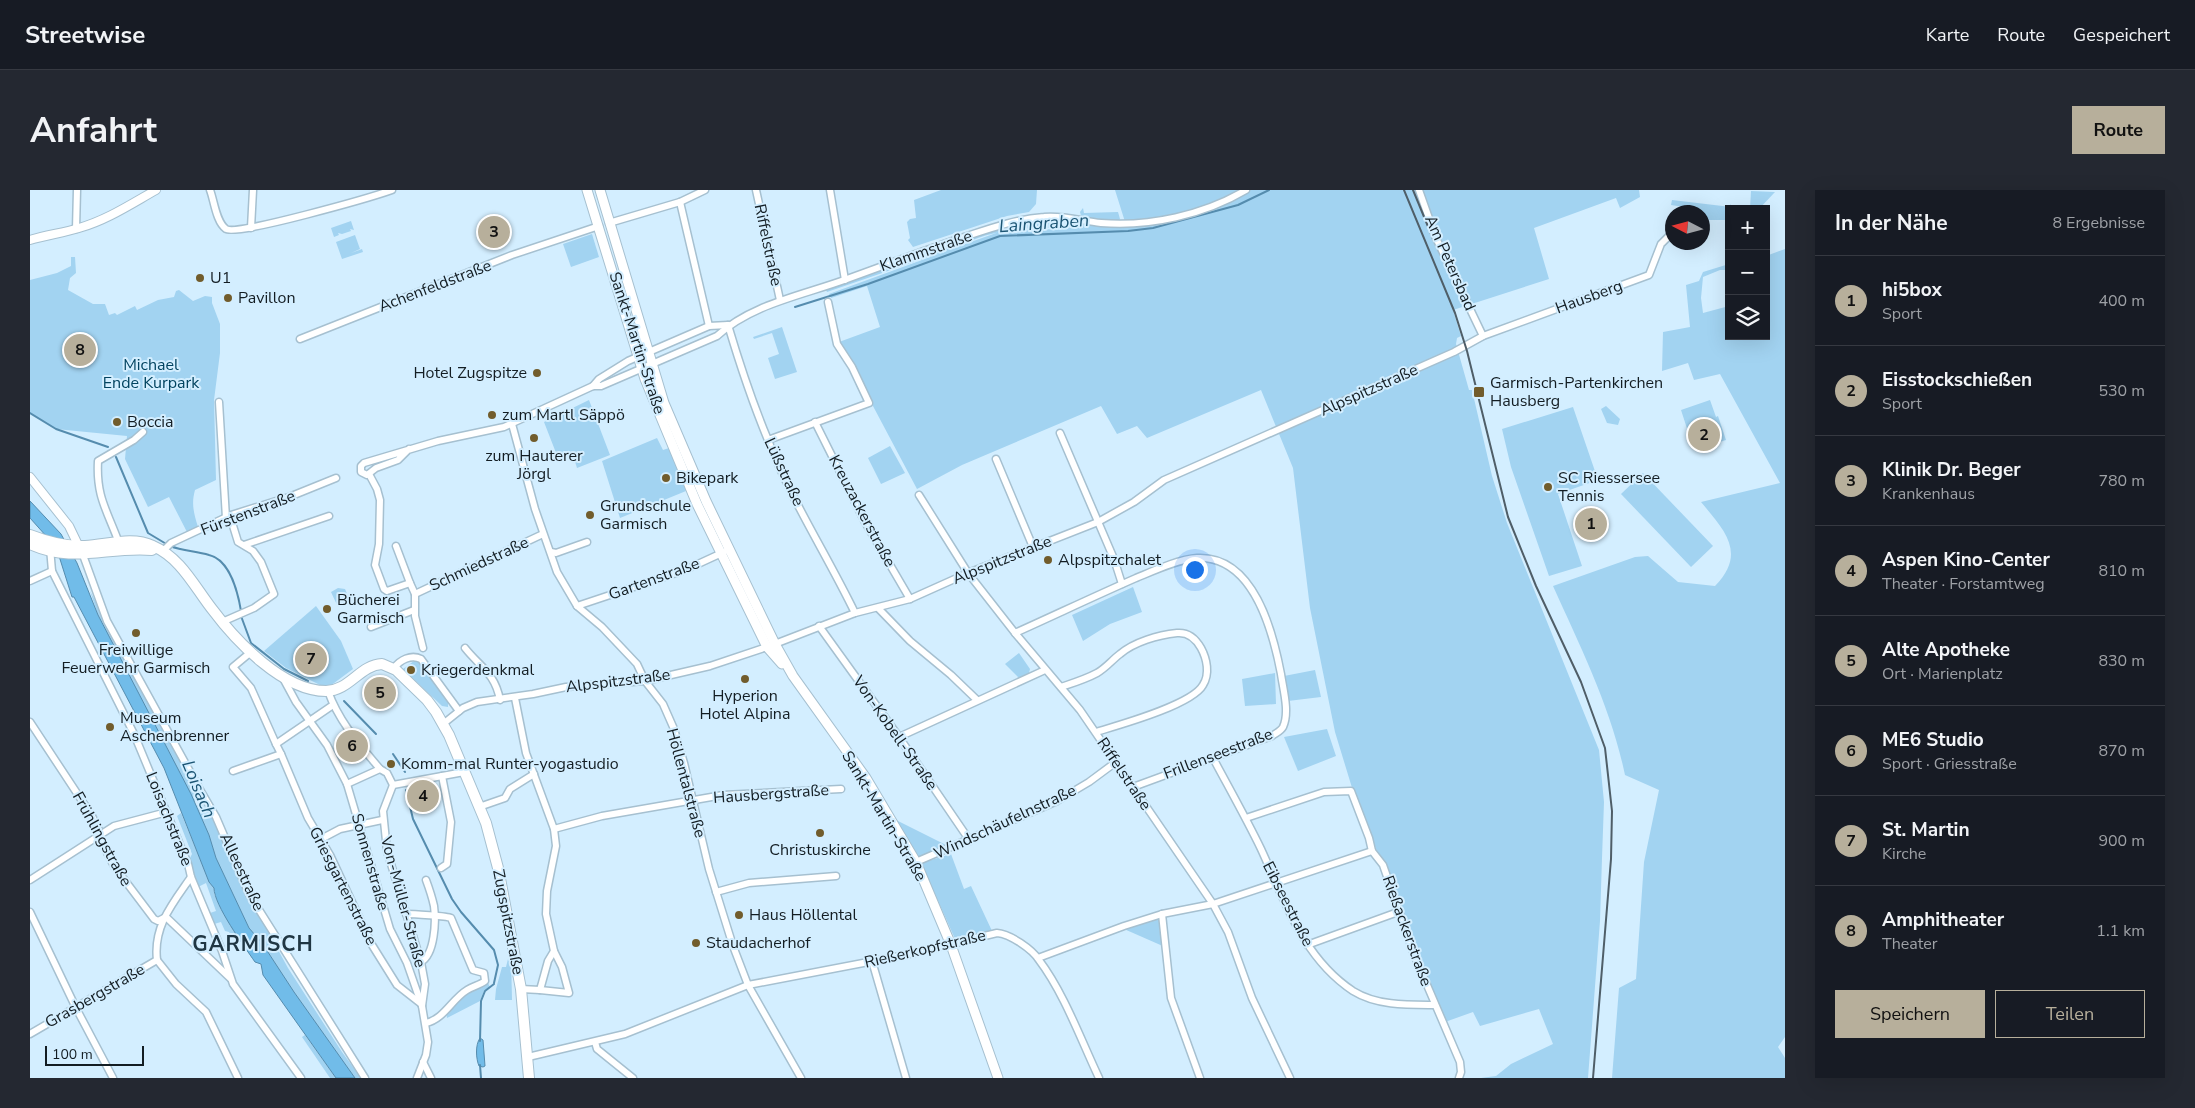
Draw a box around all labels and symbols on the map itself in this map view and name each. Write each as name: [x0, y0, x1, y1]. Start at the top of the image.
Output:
street label: Riffelstraße: [749, 202, 787, 288]
north arrow: [1665, 205, 1710, 250]
water label: Laingraben: [998, 208, 1090, 238]
street label: Am Petersbad: [1419, 212, 1481, 314]
pin: 3: [478, 213, 510, 251]
street label: Klammstraße: [877, 225, 975, 277]
street label: Achenfeldstraße: [376, 254, 494, 318]
place label: U1: [210, 267, 231, 289]
street label: Sankt-Martin-Straße: [604, 269, 670, 417]
marker: U1: [194, 272, 206, 284]
street label: Hausberg: [1552, 275, 1626, 319]
place label: Pavillon: [238, 287, 295, 309]
marker: Pavillon: [222, 292, 234, 304]
pin: 8: [64, 331, 96, 369]
park label: Michael Ende Kurpark: [103, 354, 200, 394]
street label: Alpspitzstraße: [1317, 359, 1421, 421]
place label: Hotel Zugspitze: [413, 362, 527, 384]
marker: Hotel Zugspitze: [531, 367, 543, 379]
place label: Garmisch-Partenkirchen Hausberg: [1490, 372, 1663, 412]
marker: Garmisch-Partenkirchen Hausberg: [1472, 385, 1486, 399]
place label: zum Martl Säppö: [502, 404, 625, 426]
marker: zum Martl Säppö: [486, 409, 498, 421]
place label: Boccia: [127, 411, 174, 433]
marker: Boccia: [111, 416, 123, 428]
pin: 2: [1688, 416, 1720, 454]
marker: zum Hauterer Jörgl: [528, 432, 540, 444]
street label: Lüßstraße: [759, 434, 809, 510]
place label: zum Hauterer Jörgl: [485, 445, 583, 485]
street label: Kreuzackerstraße: [823, 451, 901, 571]
place label: Bikepark: [676, 467, 739, 489]
place label: SC Riessersee Tennis: [1558, 467, 1660, 507]
marker: Bikepark: [660, 472, 672, 484]
marker: SC Riessersee Tennis: [1542, 481, 1554, 493]
street label: Fürstenstraße: [198, 485, 298, 541]
place label: Grundschule Garmisch: [600, 495, 691, 535]
pin: 1: [1575, 505, 1607, 543]
marker: Grundschule Garmisch: [584, 509, 596, 521]
street label: Alpspitzstraße: [949, 530, 1055, 590]
street label: Schmiedstraße: [426, 531, 532, 597]
place label: Alpspitzchalet: [1058, 549, 1161, 571]
street label: Gartenstraße: [606, 552, 702, 606]
marker: Alpspitzchalet: [1042, 554, 1054, 566]
your location: [1182, 557, 1208, 583]
place label: Bücherei Garmisch: [337, 589, 404, 629]
marker: Bücherei Garmisch: [321, 603, 333, 615]
marker: Freiwillige Feuerwehr Garmisch: [130, 627, 142, 639]
place label: Freiwillige Feuerwehr Garmisch: [62, 639, 210, 679]
pin: 7: [295, 640, 327, 678]
place label: Kriegerdenkmal: [421, 659, 535, 681]
marker: Kriegerdenkmal: [405, 664, 417, 676]
street label: Alpspitzstraße: [564, 664, 672, 698]
street label: Von-Kobell-Straße: [847, 671, 943, 795]
marker: Hyperion Hotel Alpina: [739, 673, 751, 685]
pin: 5: [364, 674, 396, 712]
place label: Hyperion Hotel Alpina: [700, 685, 790, 725]
place label: Museum Aschenbrenner: [120, 707, 230, 747]
marker: Museum Aschenbrenner: [104, 721, 116, 733]
street label: Frillenseestraße: [1160, 723, 1276, 785]
street label: Höllentalstraße: [661, 726, 711, 840]
pin: 6: [336, 727, 368, 765]
street label: Riffelstraße: [1092, 733, 1156, 815]
street label: Sankt-Martin-Straße: [836, 747, 932, 885]
place label: Komm-mal Runter-yogastudio: [401, 753, 619, 775]
water label: Loisach: [176, 756, 222, 822]
marker: Komm-mal Runter-yogastudio: [385, 758, 397, 770]
street label: Loisachstraße: [140, 769, 198, 869]
pin: 4: [407, 777, 439, 815]
street label: Hausbergstraße: [712, 779, 830, 809]
street label: Windschäufelnstraße: [930, 779, 1080, 865]
street label: Frühlingstraße: [67, 788, 137, 890]
street label: Sonnenstraße: [346, 811, 394, 913]
street label: Griesgartenstraße: [304, 823, 382, 949]
marker: Christuskirche: [814, 827, 826, 839]
street label: Alleestraße: [214, 829, 270, 915]
street label: Von-Müller-Straße: [375, 833, 431, 970]
place label: Christuskirche: [769, 839, 871, 861]
street label: Eibseestraße: [1257, 858, 1319, 950]
street label: Zugspitzstraße: [487, 867, 529, 977]
street label: Rießackerstraße: [1377, 873, 1437, 989]
place label: Haus Höllental: [749, 904, 858, 926]
marker: Haus Höllental: [733, 909, 745, 921]
street label: Rießerkopfstraße: [862, 924, 988, 974]
district label: GARMISCH: [192, 930, 314, 958]
place label: Staudacherhof: [706, 932, 811, 954]
marker: Staudacherhof: [690, 937, 702, 949]
street label: Grasbergstraße: [41, 958, 149, 1034]
scale bar: [45, 1043, 144, 1066]

